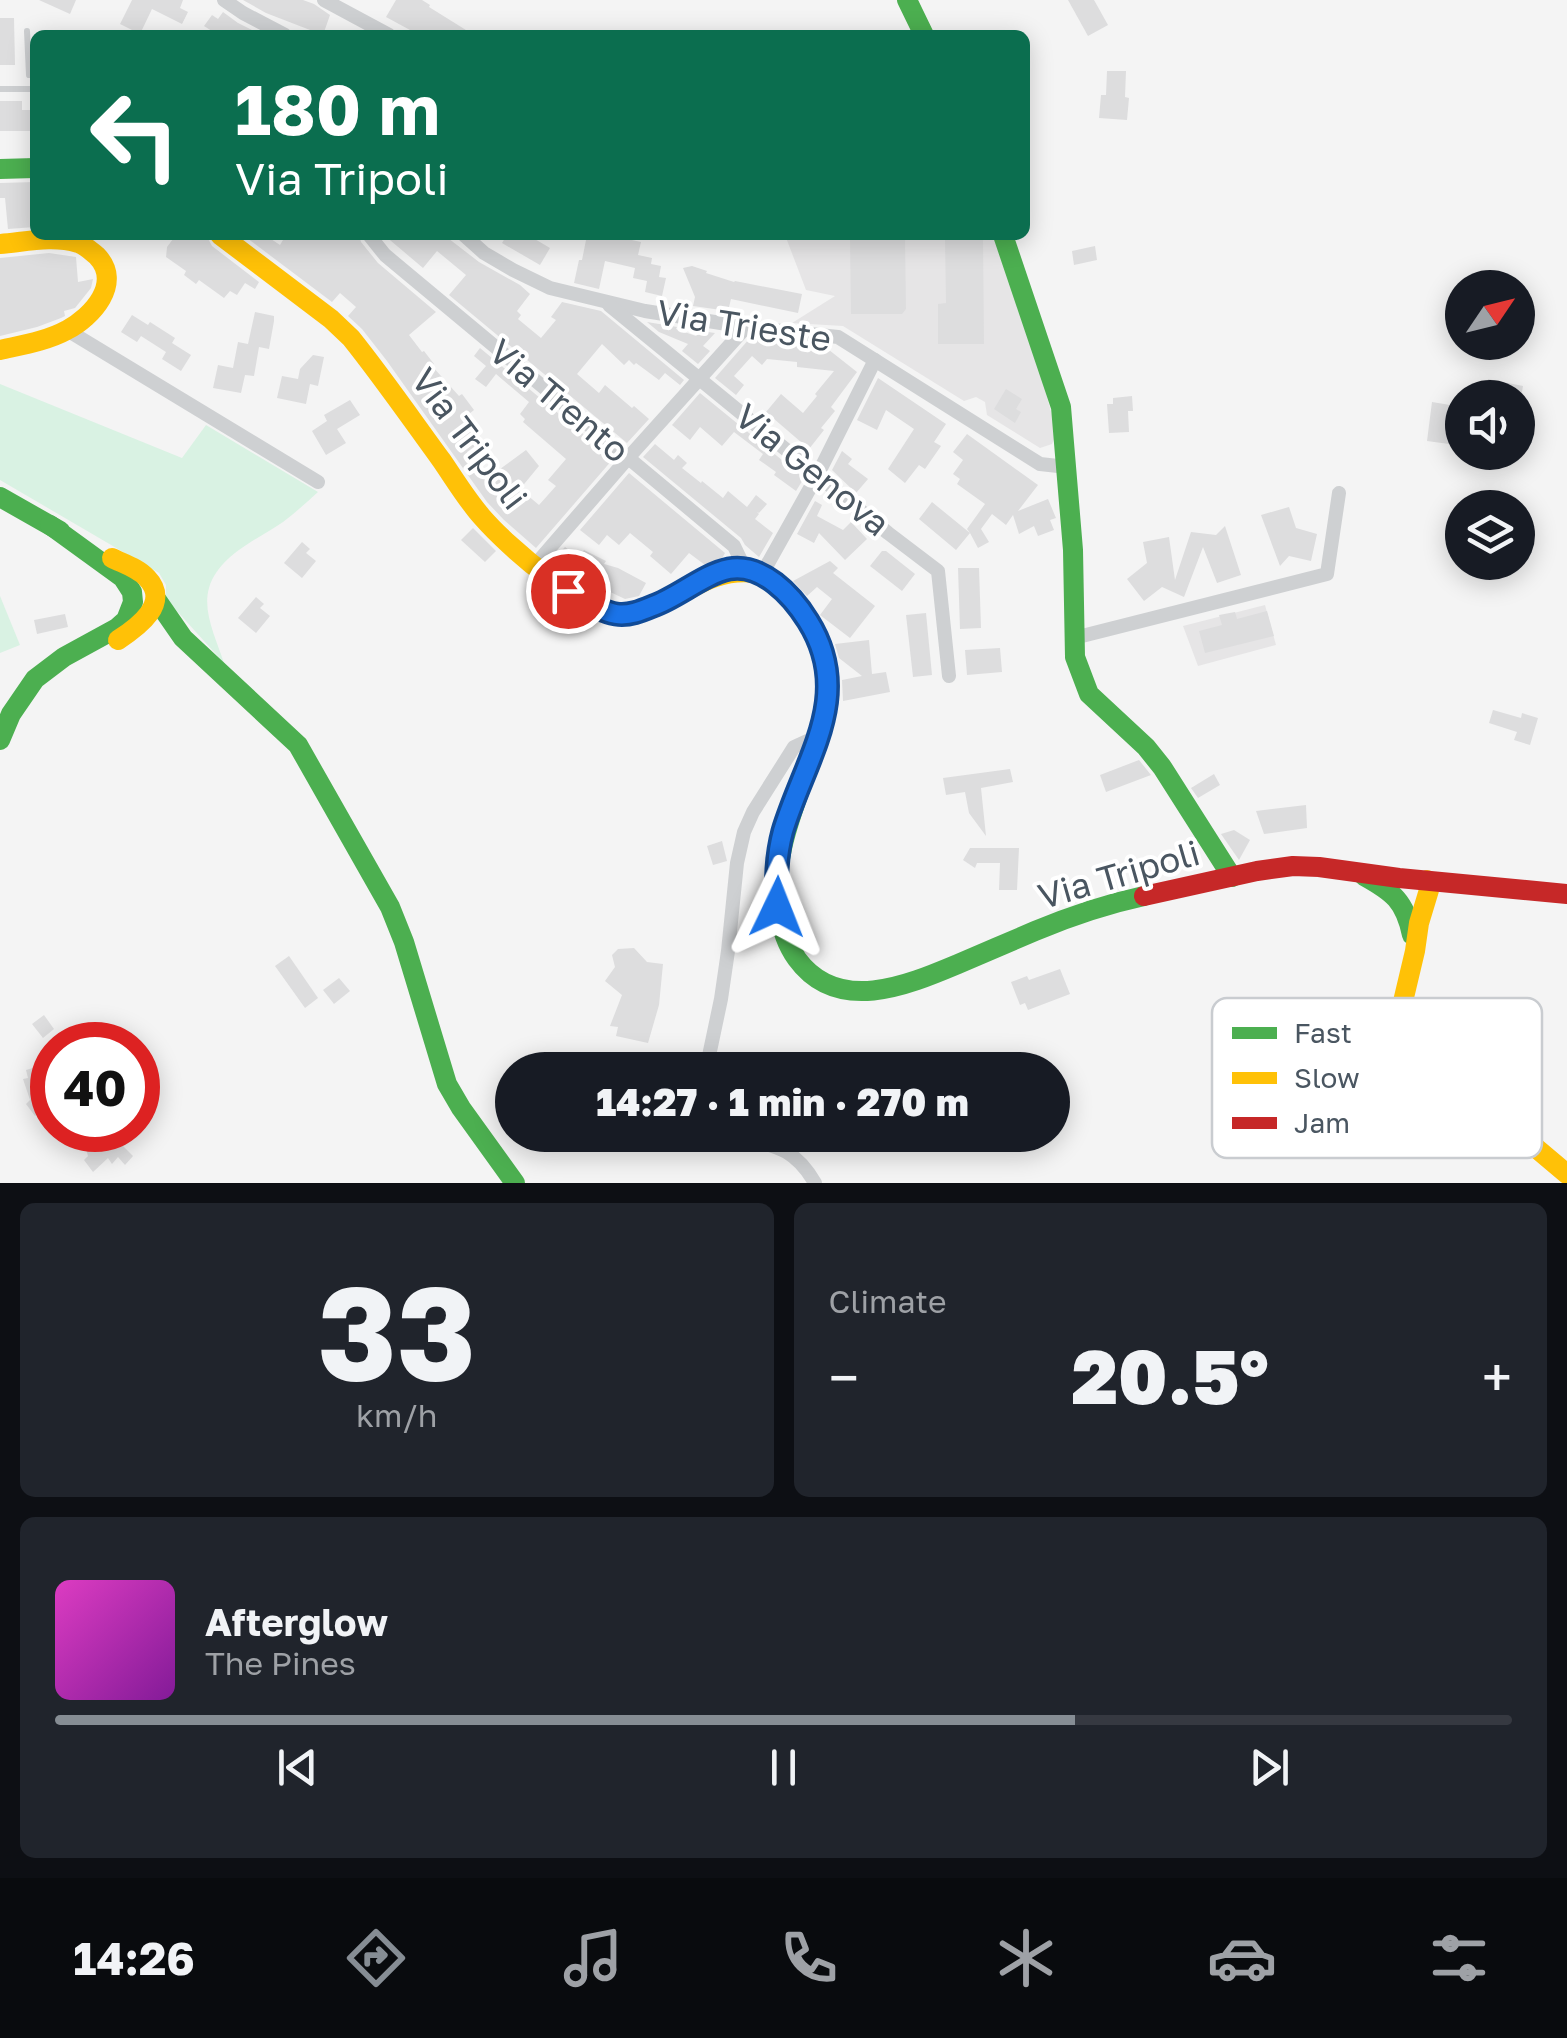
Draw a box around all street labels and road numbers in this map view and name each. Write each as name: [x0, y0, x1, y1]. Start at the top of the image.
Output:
street label: Via Trieste: [654, 290, 834, 360]
street label: Via Trento: [481, 330, 638, 471]
street label: Via Tripoli: [403, 359, 537, 517]
street label: Via Genova: [727, 394, 898, 544]
street label: Via Tripoli: [1033, 831, 1204, 917]

